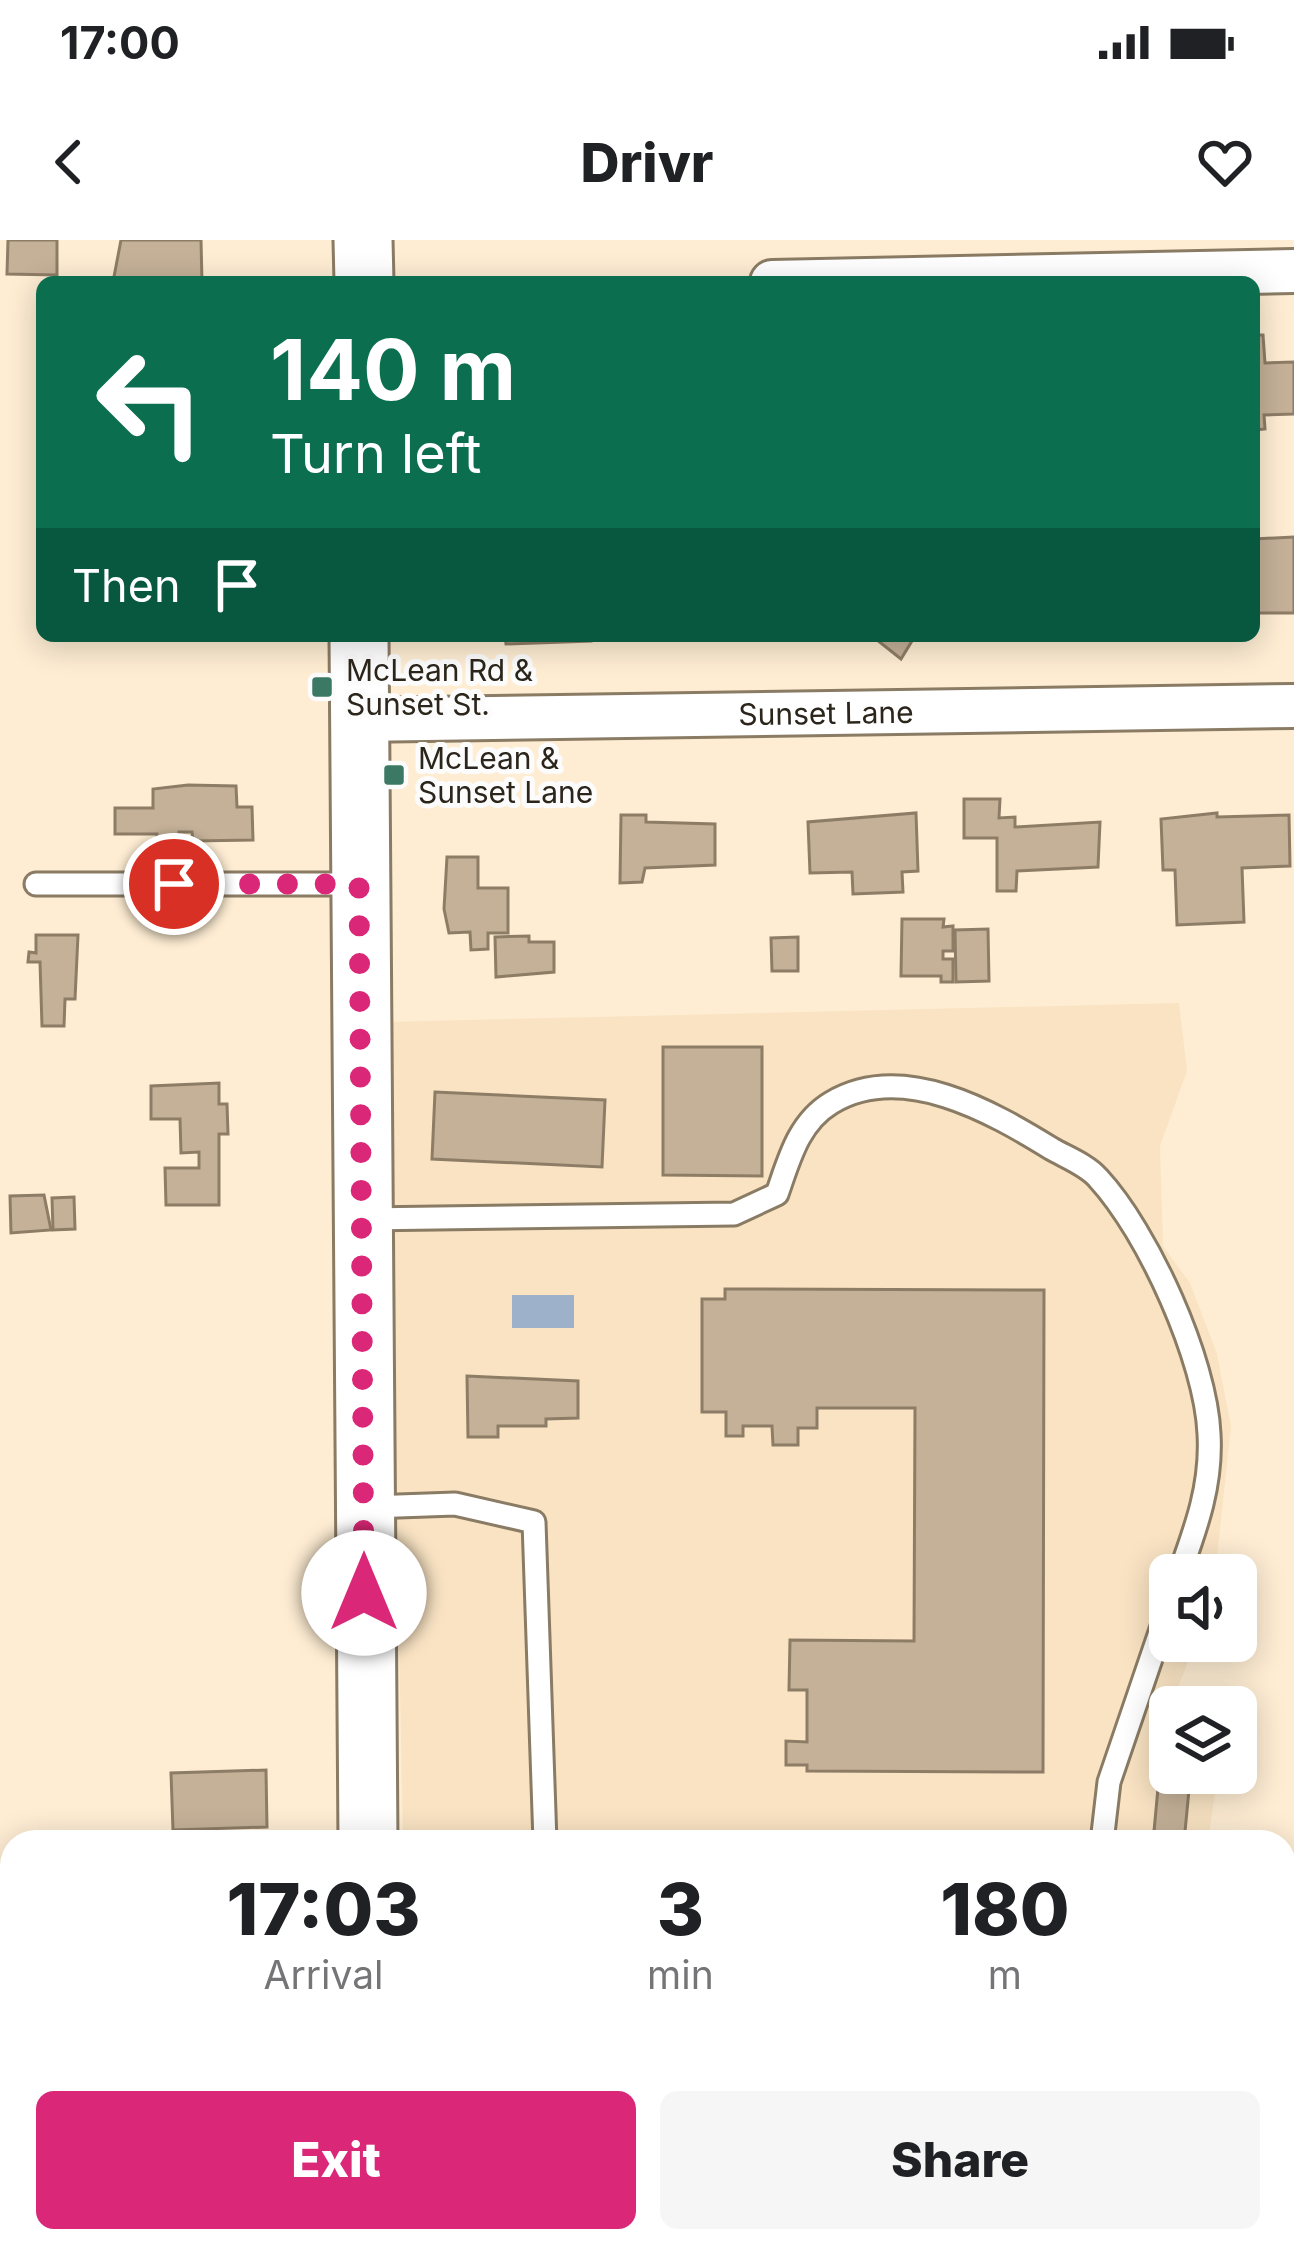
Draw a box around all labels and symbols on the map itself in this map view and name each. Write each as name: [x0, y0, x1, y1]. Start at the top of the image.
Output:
place label: McLean Rd & Sunset St.: [346, 652, 533, 722]
marker: McLean Rd & Sunset St.: [309, 674, 335, 700]
street label: Sunset Lane: [738, 694, 914, 732]
place label: McLean & Sunset Lane: [418, 740, 593, 810]
marker: McLean & Sunset Lane: [381, 762, 407, 788]
pin: [123, 833, 225, 935]
position arrow: [301, 1530, 427, 1656]

